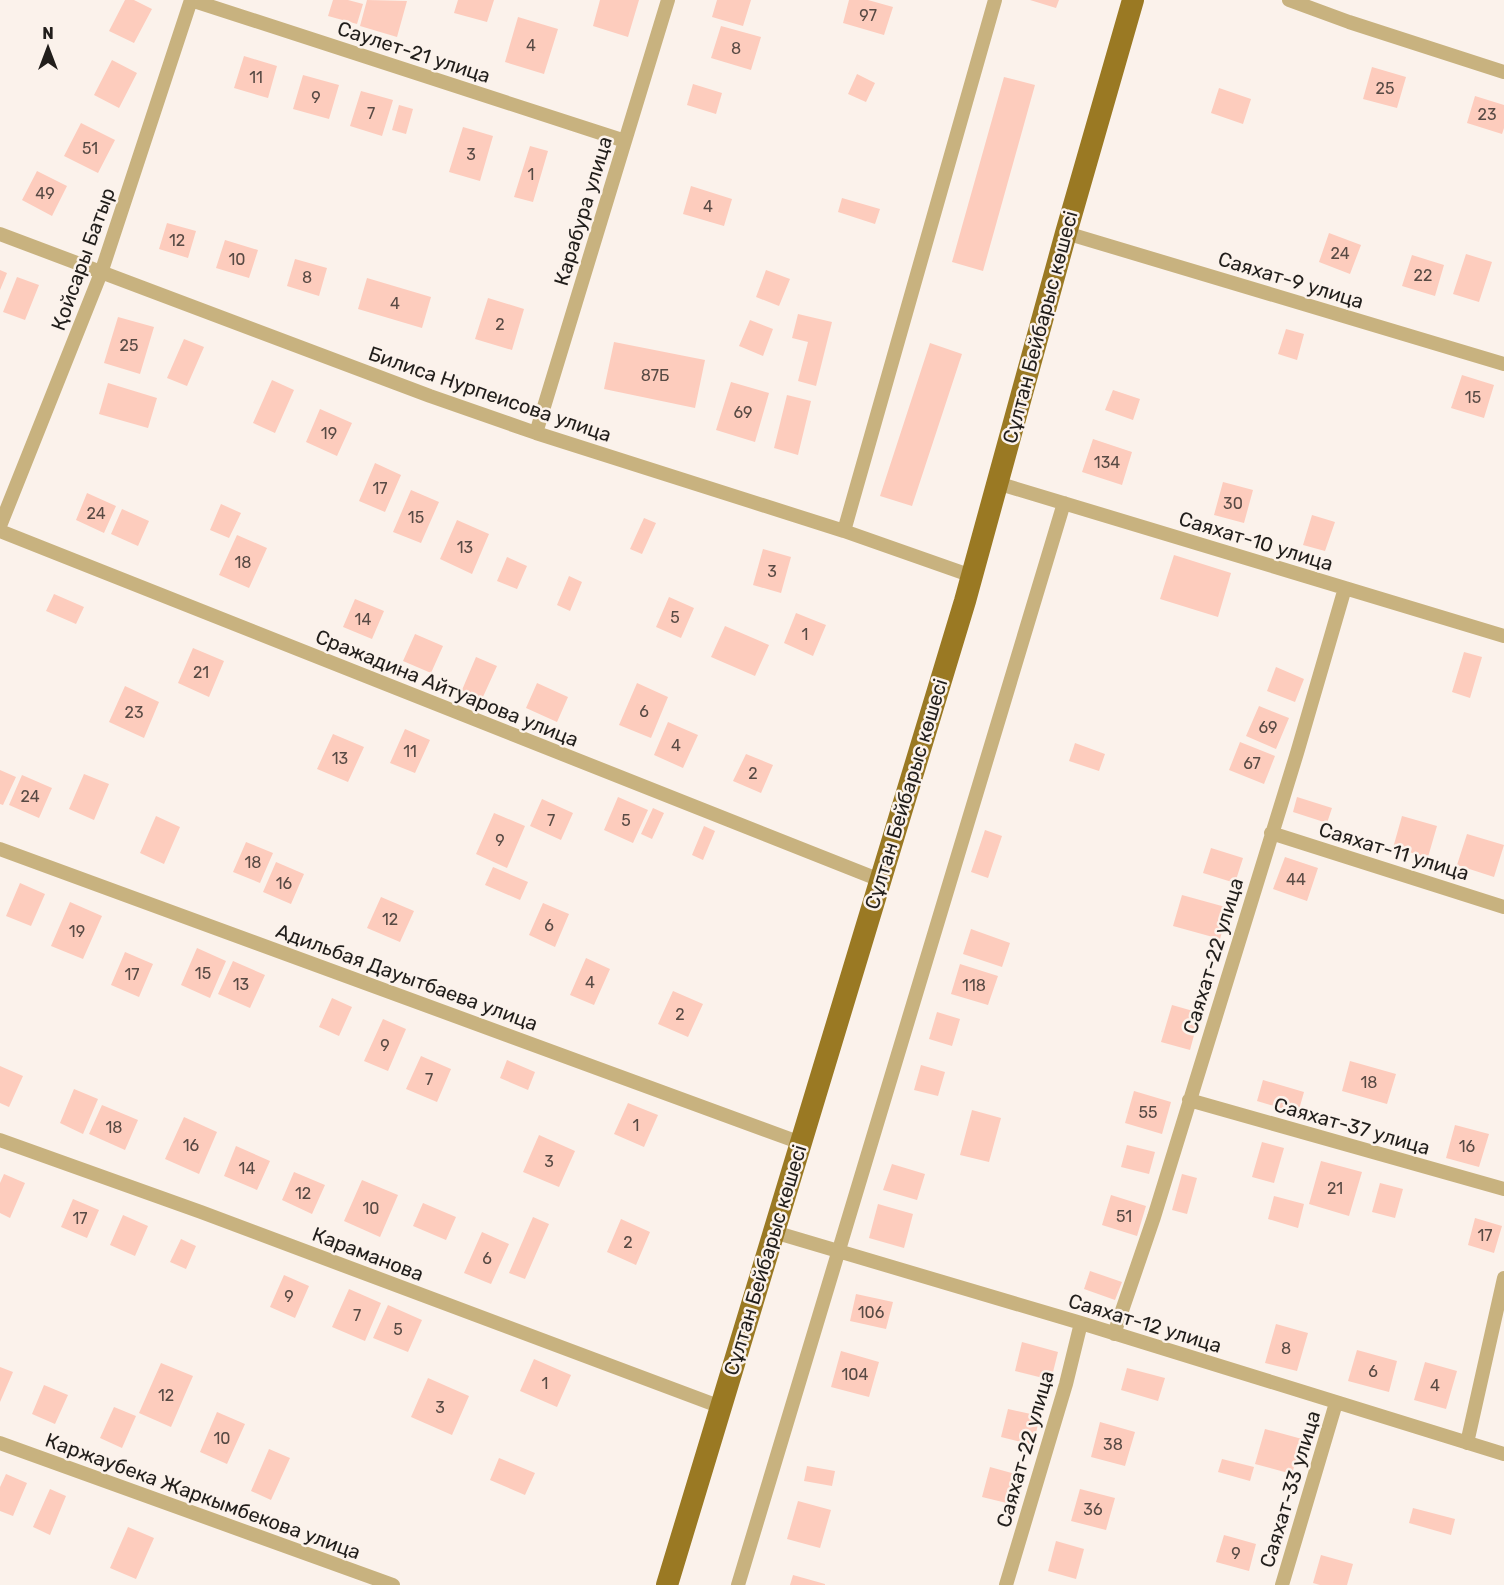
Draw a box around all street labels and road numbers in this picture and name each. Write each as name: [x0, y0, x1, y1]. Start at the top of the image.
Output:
street label: Саулет-21 улица: [335, 16, 493, 88]
street label: Карабура улица: [549, 133, 617, 289]
street label: Қойсары Батыр: [46, 184, 120, 334]
street label: Сұлтан Бейбарыс көшесі: [997, 208, 1083, 446]
street label: Саяхат-9 улица: [1215, 246, 1367, 314]
street label: Билиса Нурпеисова улица: [365, 341, 615, 447]
street label: Саяхат-10 улица: [1176, 506, 1336, 576]
street label: Сражадина Айтуарова улица: [312, 624, 582, 752]
street label: Сұлтан Бейбарыс көшесі: [859, 676, 953, 912]
street label: Саяхат-11 улица: [1316, 817, 1472, 885]
street label: Саяхат-22 улица: [1178, 875, 1248, 1037]
street label: Адильбая Дауытбаева улица: [273, 918, 541, 1036]
street label: Саяхат-37 улица: [1271, 1092, 1433, 1160]
street label: Сұлтан Бейбарыс көшесі: [718, 1142, 812, 1378]
street label: Караманова: [309, 1222, 427, 1286]
street label: Саяхат-12 улица: [1065, 1288, 1225, 1358]
street label: Саяхат-22 улица: [991, 1368, 1059, 1530]
street label: Саяхат-33 улица: [1255, 1408, 1325, 1570]
street label: Каржаубека Жаркымбекова улица: [42, 1428, 364, 1564]

